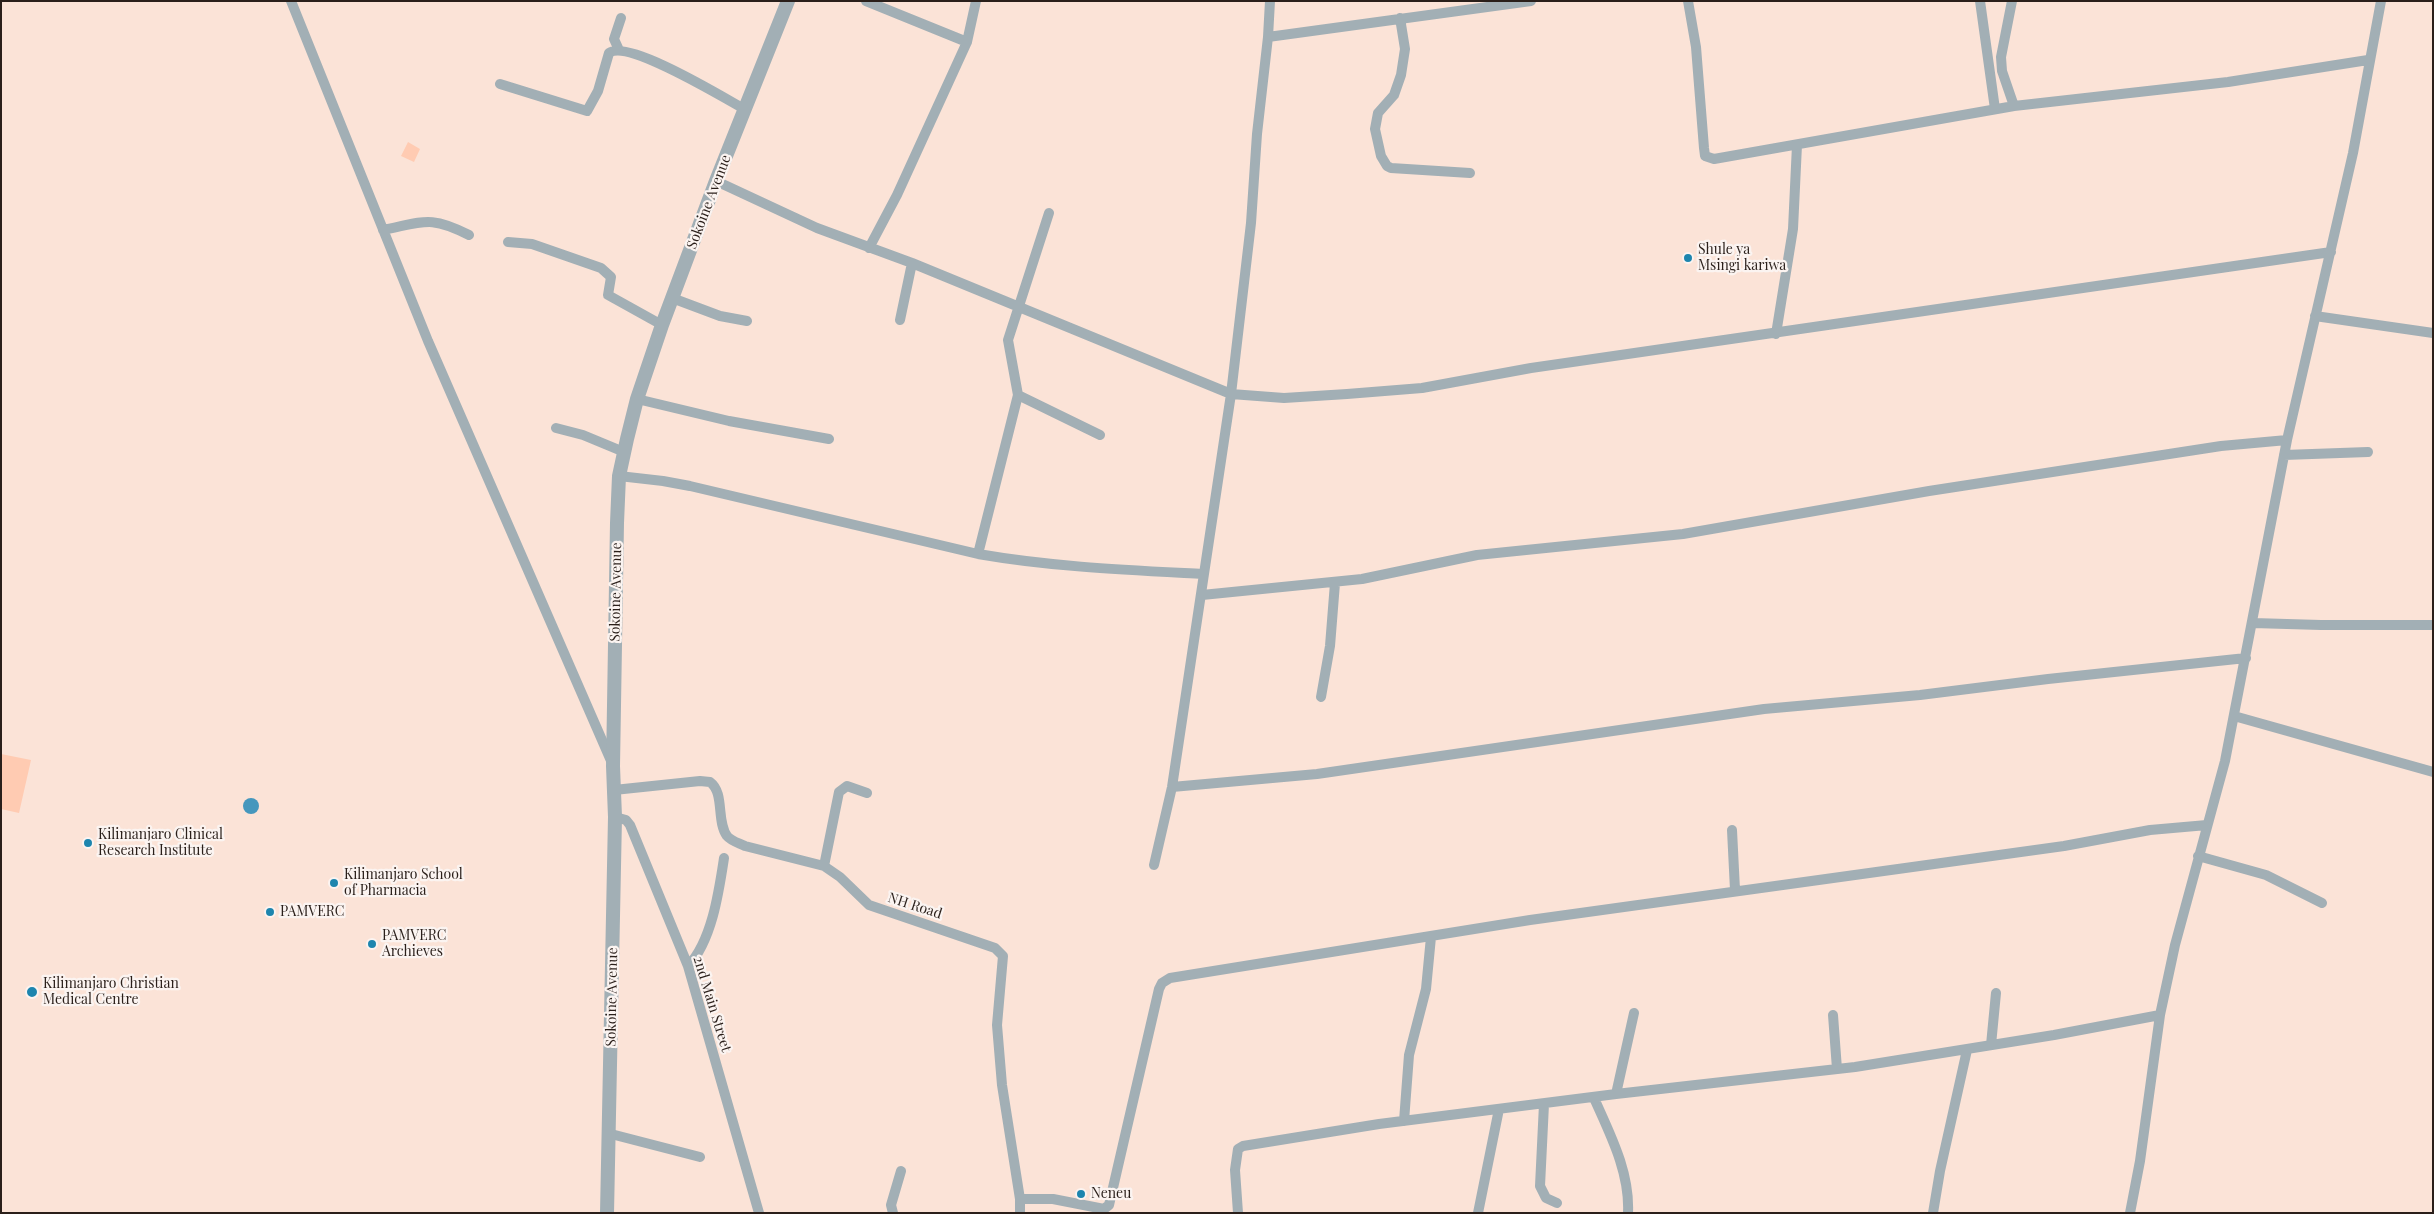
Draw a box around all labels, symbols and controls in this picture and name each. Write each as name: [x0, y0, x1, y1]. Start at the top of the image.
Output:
street label: Sokoine Avenue: [683, 153, 735, 251]
place label: Shule ya Msingi kariwa: [1698, 242, 1786, 274]
marker: Shule ya Msingi kariwa: [1682, 252, 1694, 264]
street label: Sokoine Avenue: [607, 542, 625, 642]
place label: Kilimanjaro Clinical Research Institute: [98, 827, 223, 860]
marker: Kilimanjaro Clinical Research Institute: [82, 837, 94, 849]
place label: Kilimanjaro School of Pharmacia: [344, 867, 463, 900]
marker: Kilimanjaro School of Pharmacia: [328, 877, 340, 889]
street label: NH Road: [886, 889, 944, 923]
place label: PAMVERC: [280, 904, 344, 920]
marker: PAMVERC: [264, 906, 276, 918]
place label: PAMVERC Archieves: [382, 928, 446, 960]
marker: PAMVERC Archieves: [366, 938, 378, 950]
street label: Sokoine Avenue: [603, 947, 621, 1047]
street label: 2nd Main Street: [689, 954, 735, 1054]
place label: Kilimanjaro Christian Medical Centre: [43, 976, 179, 1009]
marker: Kilimanjaro Christian Medical Centre: [25, 985, 39, 999]
place label: Neneu: [1091, 1186, 1131, 1202]
marker: Neneu: [1075, 1188, 1087, 1200]

